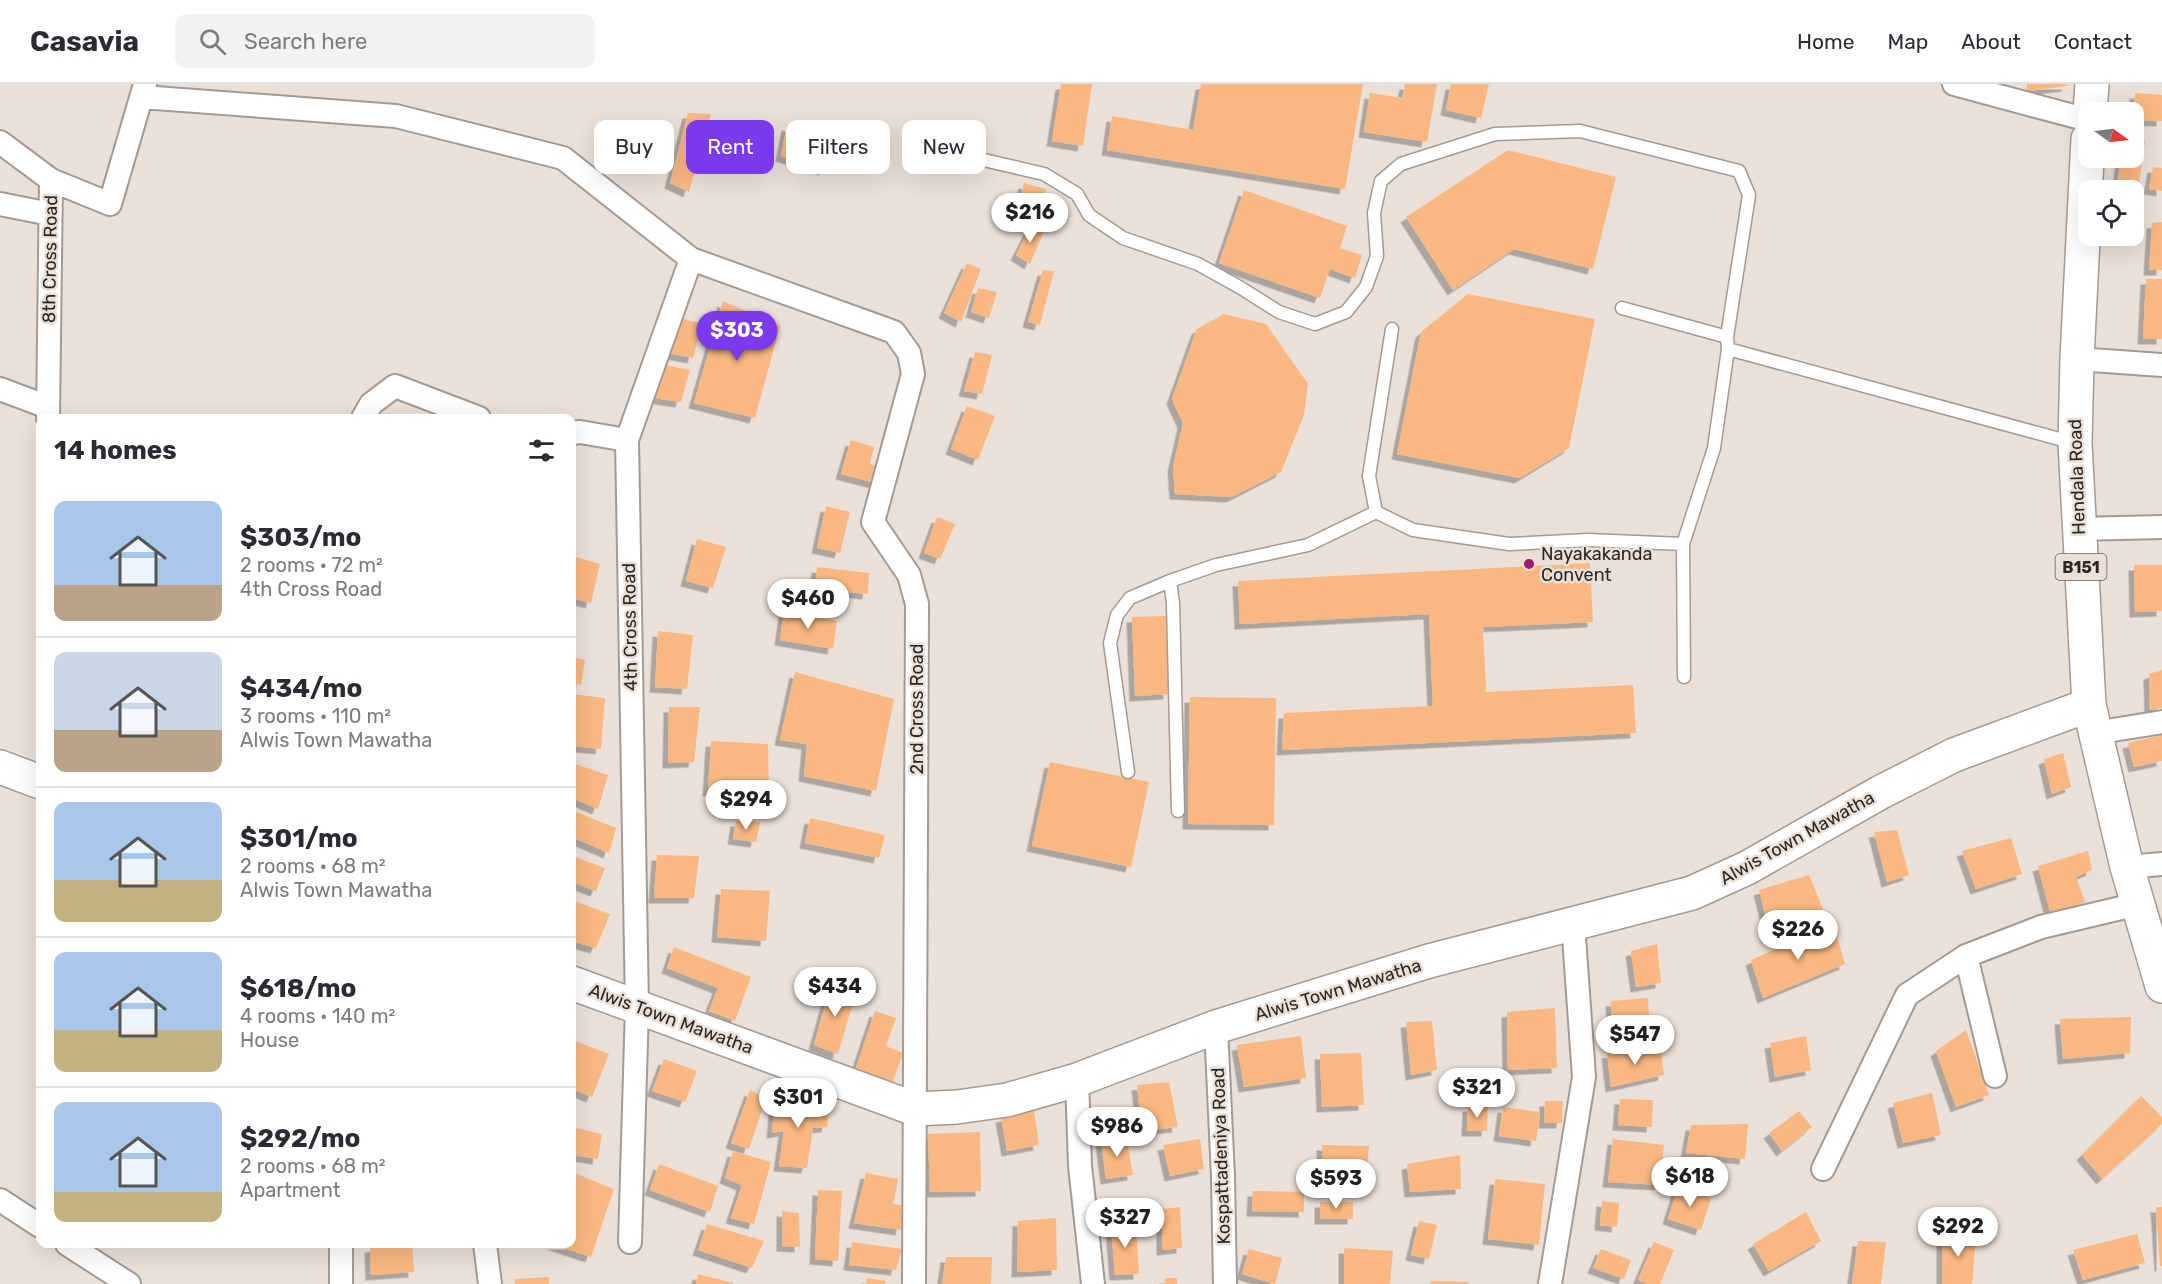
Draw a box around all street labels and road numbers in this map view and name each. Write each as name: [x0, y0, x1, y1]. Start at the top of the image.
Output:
street label: 8th Cross Road: [38, 195, 62, 323]
street label: Hendala Road: [2064, 419, 2090, 535]
road number: B151: [2056, 554, 2106, 580]
street label: 4th Cross Road: [618, 563, 642, 691]
street label: 2nd Cross Road: [906, 643, 928, 775]
street label: Alwis Town Mawatha: [1716, 786, 1878, 890]
street label: Alwis Town Mawatha: [1252, 954, 1424, 1026]
street label: Alwis Town Mawatha: [586, 979, 756, 1059]
street label: Kospattadeniya Road: [1207, 1067, 1235, 1245]

